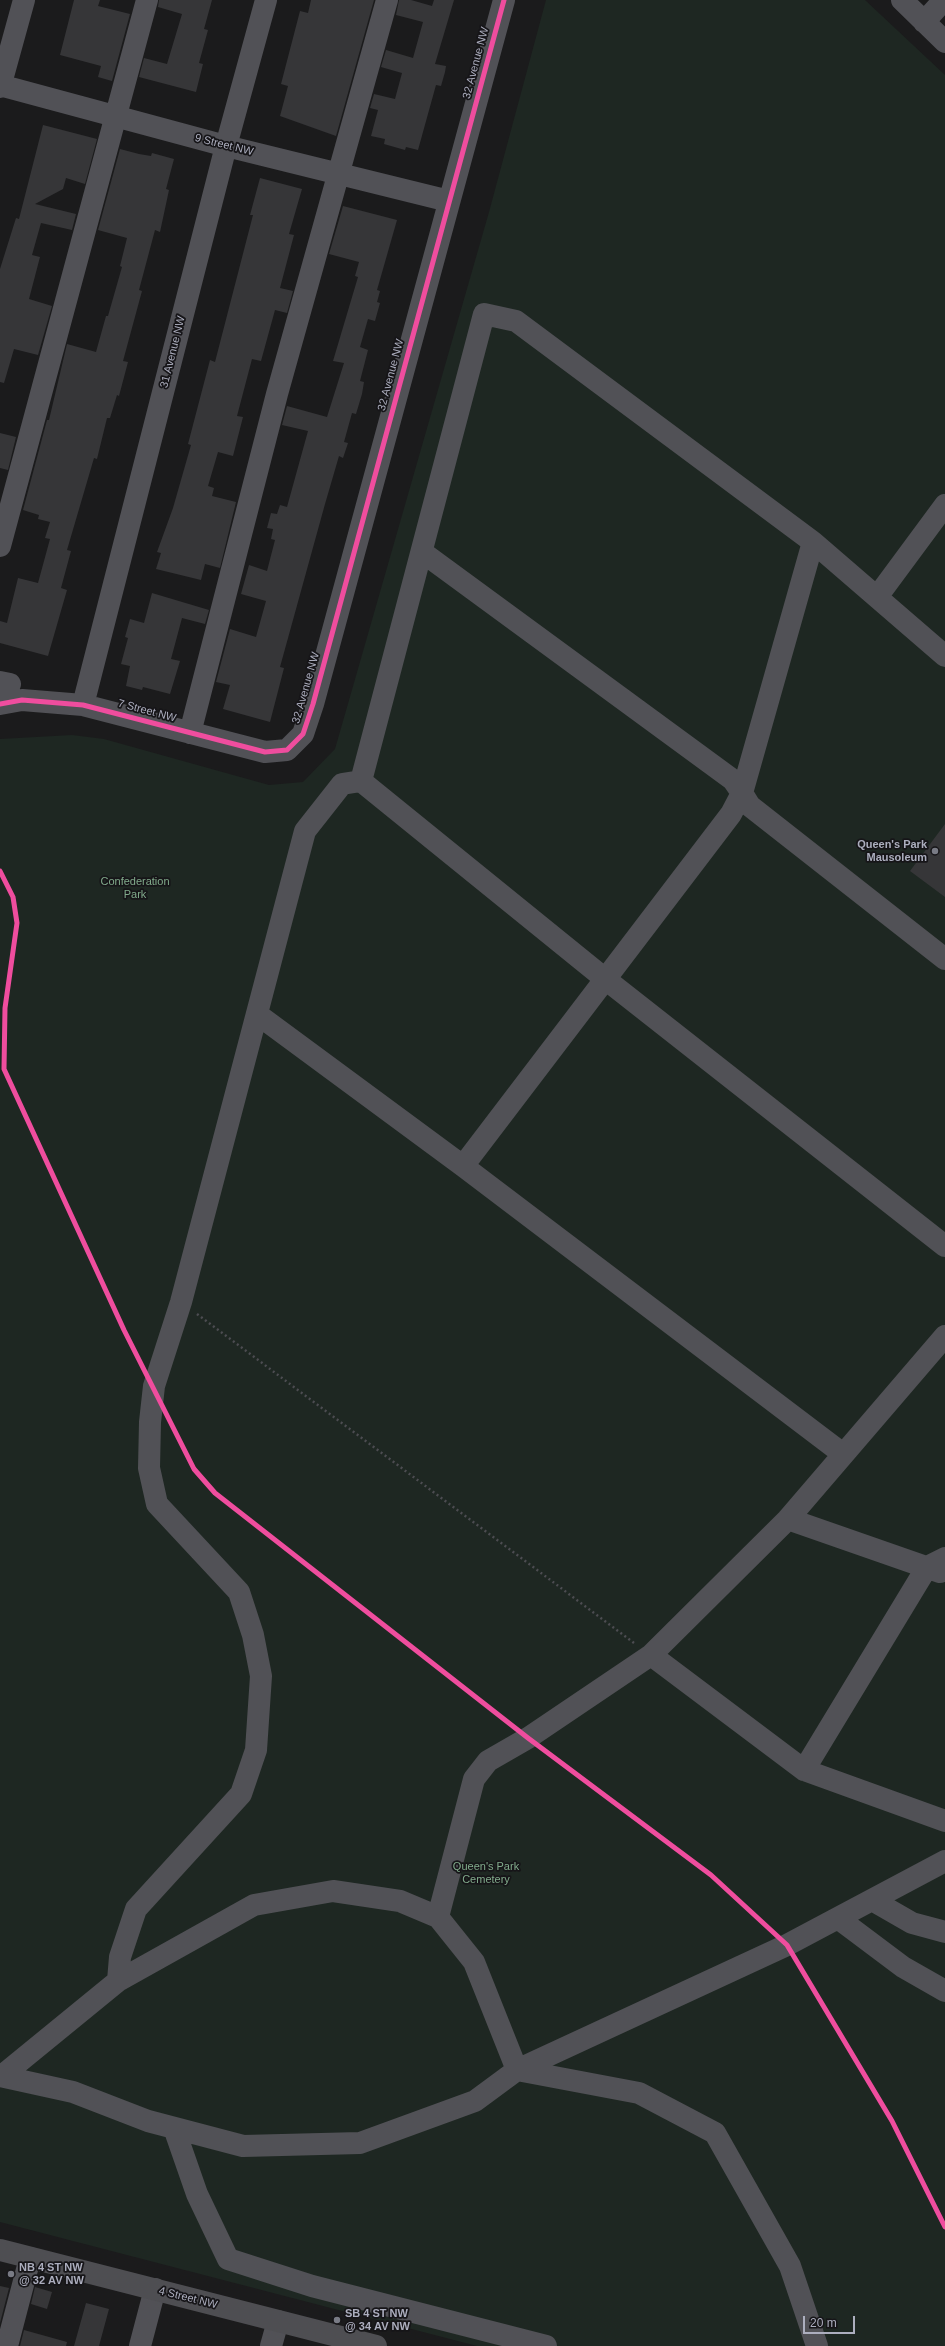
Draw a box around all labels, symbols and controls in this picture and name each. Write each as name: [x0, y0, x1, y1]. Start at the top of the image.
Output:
street label: 32 Avenue NW: [460, 26, 492, 100]
street label: 9 Street NW: [193, 131, 255, 159]
street label: 31 Avenue NW: [158, 315, 188, 389]
street label: 32 Avenue NW: [375, 338, 407, 412]
street label: 32 Avenue NW: [289, 651, 323, 725]
street label: 7 Street NW: [116, 697, 178, 725]
place label: Queen's Park Mausoleum: [857, 838, 927, 864]
marker: Queen's Park Mausoleum: [930, 846, 940, 856]
park label: Confederation Park: [100, 875, 170, 901]
park label: Queen's Park Cemetery: [453, 1860, 519, 1886]
place label: NB 4 ST NW @ 32 AV NW: [19, 2261, 84, 2287]
marker: NB 4 ST NW @ 32 AV NW: [6, 2269, 16, 2279]
street label: 4 Street NW: [157, 2284, 219, 2312]
place label: SB 4 ST NW @ 34 AV NW: [345, 2307, 410, 2333]
scale bar: [805, 2308, 857, 2334]
marker: SB 4 ST NW @ 34 AV NW: [332, 2315, 342, 2325]
text: 20 m: [810, 2316, 837, 2330]

